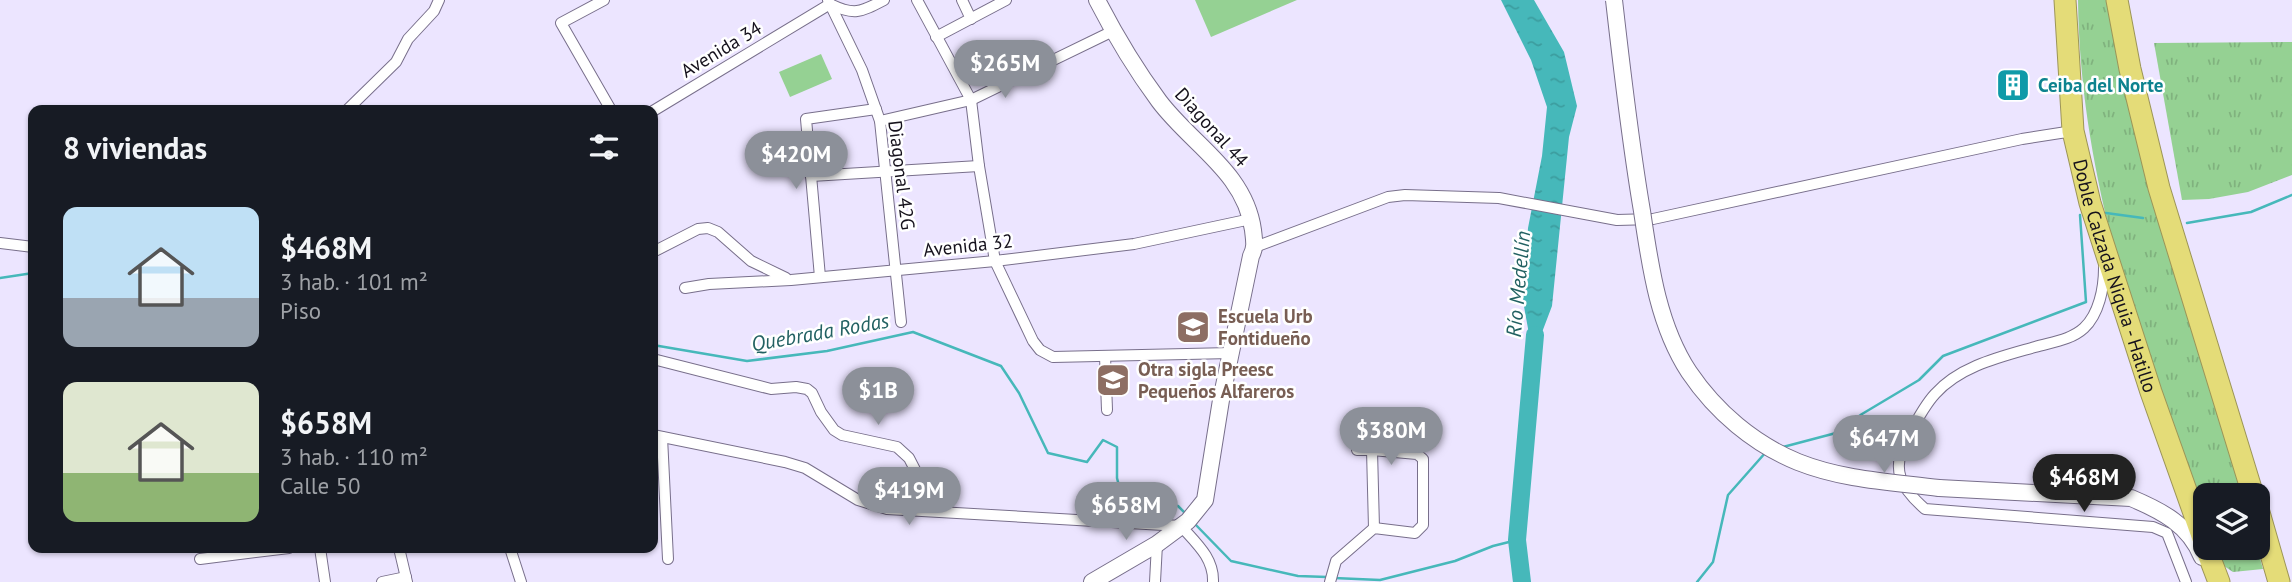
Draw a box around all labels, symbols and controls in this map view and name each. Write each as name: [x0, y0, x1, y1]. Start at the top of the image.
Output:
street label: Avenida 34: [676, 16, 766, 82]
pin: $265M: [956, 41, 1054, 100]
text: $265M: [970, 48, 1040, 77]
building icon: Ceiba del Norte: [1994, 66, 2032, 104]
place label: Ceiba del Norte: [2038, 73, 2164, 97]
street label: Diagonal 44: [1170, 82, 1254, 172]
street label: Diagonal 42G: [883, 119, 921, 231]
text: 8 viviendas: [63, 128, 207, 167]
icon: filters: [585, 128, 623, 166]
pin: $420M: [747, 132, 845, 191]
text: $420M: [761, 139, 831, 168]
street label: Doble Calzada Niquia - Hatillo: [2068, 157, 2162, 396]
text: $468M: [280, 228, 372, 267]
street label: Avenida 32: [922, 228, 1014, 262]
water label: Río Medellín: [1500, 230, 1536, 338]
icon: home: [119, 235, 203, 319]
text: 3 hab. · 101 m²: [280, 267, 428, 296]
text: Piso: [280, 296, 321, 325]
place label: Escuela Urb Fontidueño: [1218, 304, 1313, 350]
water label: Quebrada Rodas: [749, 306, 892, 357]
school or university icon: Escuela Urb Fontidueño: [1174, 308, 1212, 346]
place label: Otra sigla Preesc Pequeños Alfareros: [1138, 357, 1294, 403]
school or university icon: Otra sigla Preesc Pequeños Alfareros: [1094, 361, 1132, 399]
pin: $1B: [844, 368, 912, 427]
text: $1B: [858, 375, 898, 404]
text: $658M: [280, 403, 372, 442]
pin: $380M: [1342, 407, 1440, 467]
icon: home: [119, 410, 203, 494]
text: $380M: [1356, 415, 1426, 444]
pin: $647M: [1835, 416, 1933, 475]
text: $647M: [1849, 423, 1919, 452]
text: 3 hab. · 110 m²: [280, 442, 428, 471]
pin: $468M: [2035, 454, 2133, 514]
text: $468M: [2049, 462, 2119, 491]
pin: $419M: [860, 468, 958, 527]
text: Calle 50: [280, 471, 360, 500]
text: $419M: [874, 475, 944, 504]
pin: $658M: [1077, 482, 1175, 542]
map controls: [2193, 483, 2270, 560]
button: layers: [2193, 483, 2270, 560]
text: $658M: [1091, 490, 1161, 519]

